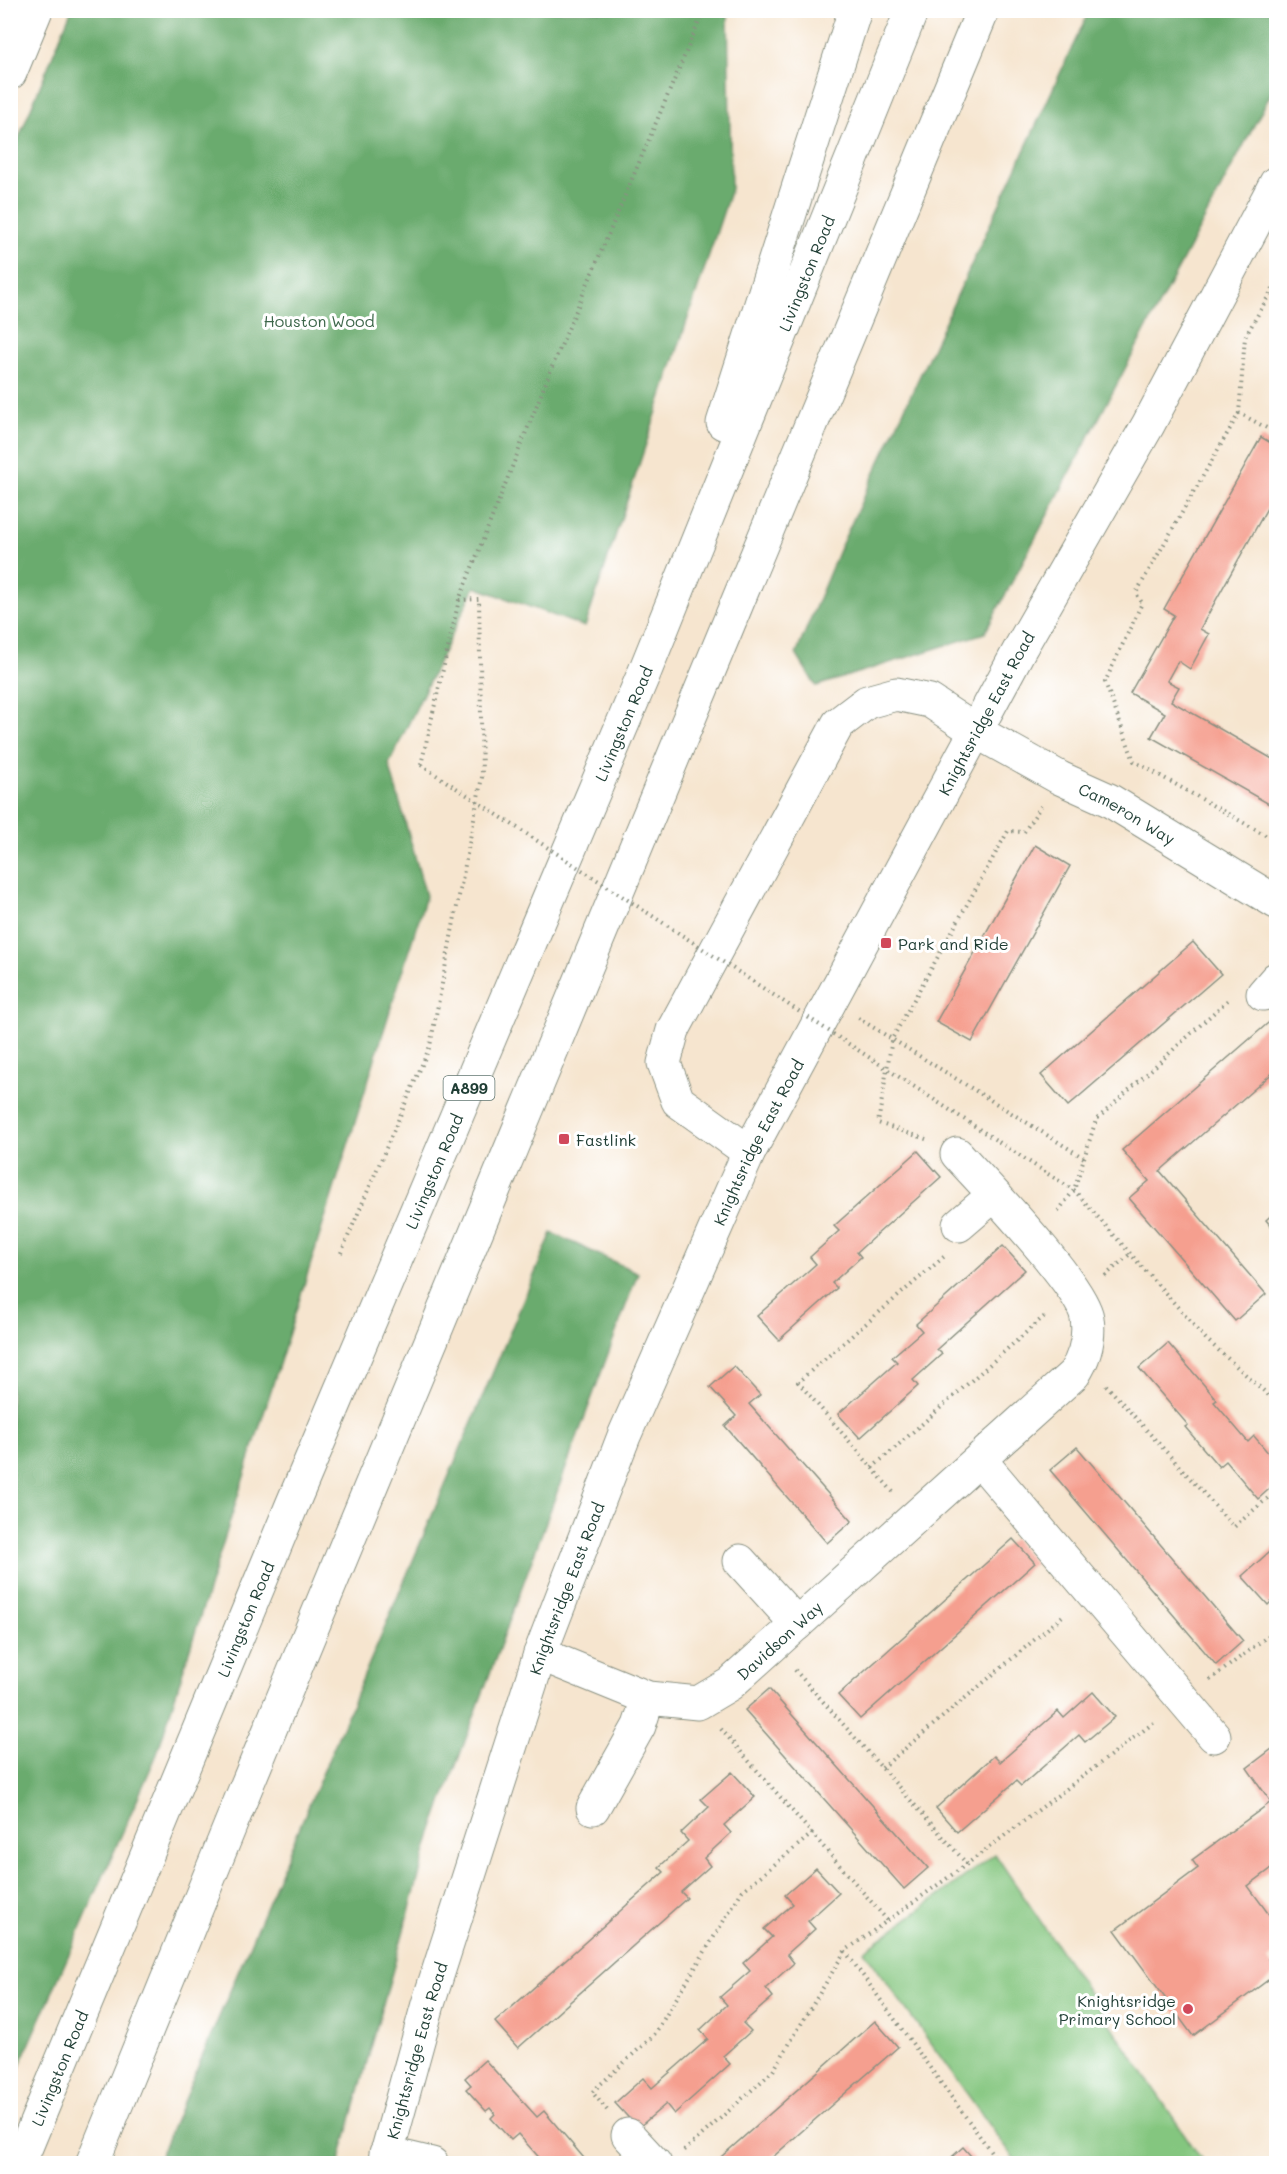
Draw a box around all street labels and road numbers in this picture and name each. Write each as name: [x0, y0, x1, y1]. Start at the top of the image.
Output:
street label: Livingston Road: [773, 212, 838, 334]
street label: Knightsridge East Road: [933, 627, 1038, 799]
street label: Livingston Road: [589, 663, 656, 784]
street label: Cameron Way: [1076, 777, 1179, 849]
street label: Knightsridge East Road: [708, 1055, 808, 1228]
road number: A899: [444, 1076, 494, 1100]
street label: Livingston Road: [400, 1110, 467, 1232]
street label: Knightsridge East Road: [524, 1499, 608, 1677]
street label: Livingston Road: [212, 1558, 278, 1680]
street label: Davidson Way: [732, 1596, 826, 1684]
street label: Knightsridge East Road: [381, 1959, 451, 2141]
street label: Livingston Road: [26, 2007, 92, 2129]

